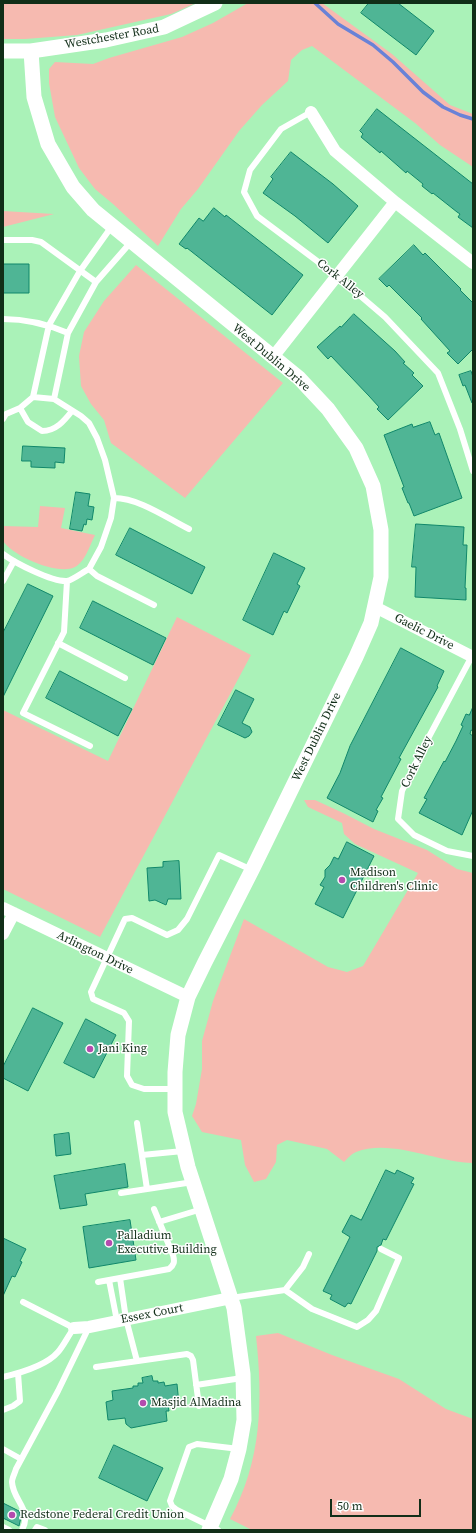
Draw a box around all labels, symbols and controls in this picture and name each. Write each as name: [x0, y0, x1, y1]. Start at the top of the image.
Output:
street label: Westchester Road: [64, 22, 160, 52]
street label: Cork Alley: [314, 256, 366, 302]
street label: West Dublin Drive: [229, 321, 313, 395]
street label: Gaelic Drive: [392, 611, 456, 653]
street label: West Dublin Drive: [289, 690, 345, 784]
street label: Cork Alley: [398, 734, 436, 790]
place label: Madison Children's Clinic: [350, 866, 438, 894]
marker: Madison Children's Clinic: [337, 875, 347, 885]
street label: Arlington Drive: [55, 928, 135, 978]
place label: Jani King: [98, 1042, 147, 1056]
marker: Jani King: [85, 1044, 95, 1054]
place label: Palladium Executive Building: [117, 1229, 217, 1257]
marker: Palladium Executive Building: [104, 1238, 114, 1248]
street label: Essex Court: [120, 1301, 184, 1327]
place label: Masjid AlMadina: [151, 1396, 241, 1410]
marker: Masjid AlMadina: [138, 1398, 148, 1408]
scale bar: [332, 1491, 423, 1517]
text: 50 m: [337, 1498, 363, 1514]
place label: Redstone Federal Credit Union: [20, 1508, 184, 1522]
marker: Redstone Federal Credit Union: [7, 1510, 17, 1520]

